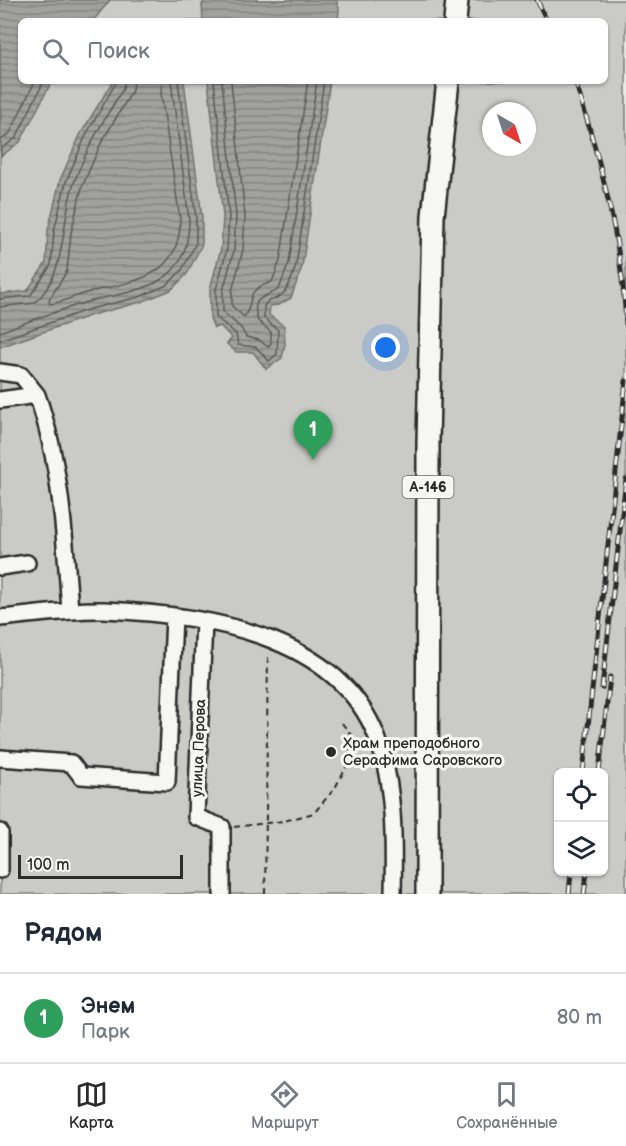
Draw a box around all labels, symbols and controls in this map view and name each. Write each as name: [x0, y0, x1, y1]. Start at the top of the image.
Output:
search box: [18, 18, 608, 84]
icon: search: [39, 35, 72, 68]
text: Поиск: [87, 38, 150, 65]
north arrow: [482, 102, 536, 156]
your location: [371, 333, 400, 362]
pin: 1: [294, 410, 332, 460]
road number: А-146: [402, 476, 454, 498]
street label: улица Перова: [188, 698, 210, 797]
place label: Храм преподобного Серафима Саровского: [343, 734, 502, 770]
marker: Храм преподобного Серафима Саровского: [324, 745, 338, 759]
map controls: [554, 768, 608, 876]
button: locate: [554, 768, 608, 822]
button: layers: [554, 822, 608, 876]
scale bar: [18, 852, 183, 880]
text: 100 m: [27, 856, 70, 875]
text: Рядом: [24, 918, 102, 949]
text: Энем: [81, 993, 135, 1020]
text: 1: [39, 1006, 48, 1030]
text: 80 m: [557, 1006, 602, 1030]
text: Парк: [81, 1020, 130, 1044]
tab: Карта: [69, 1078, 114, 1133]
tab: Маршрут: [251, 1078, 319, 1133]
tab: Сохранённые: [456, 1078, 557, 1133]

